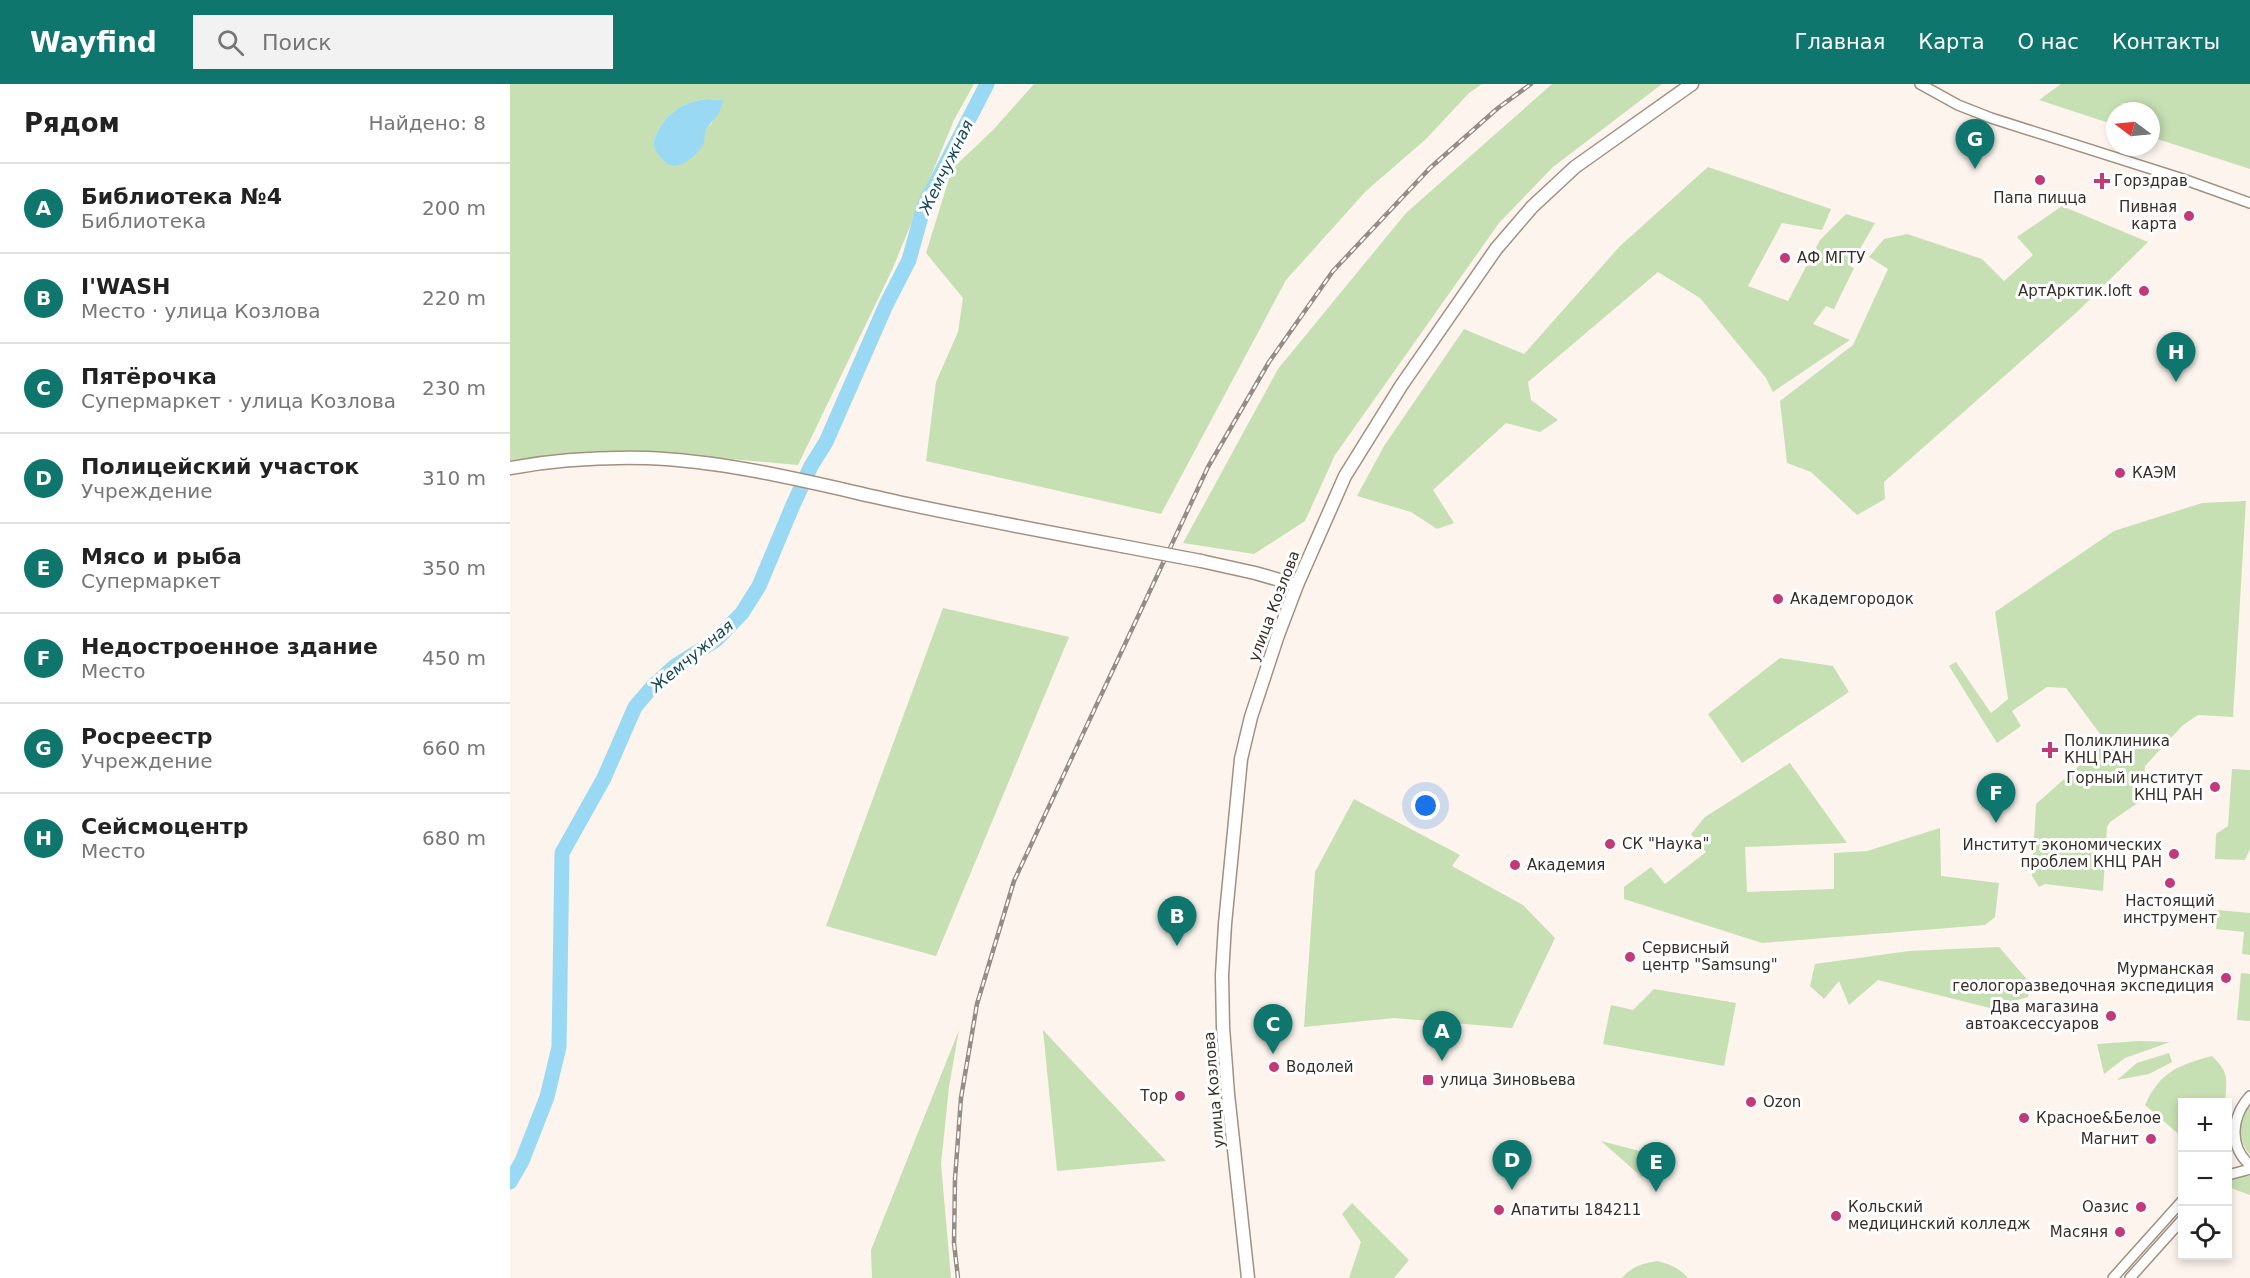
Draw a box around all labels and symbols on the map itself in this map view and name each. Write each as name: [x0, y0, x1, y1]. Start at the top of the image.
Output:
north arrow: [2106, 102, 2160, 156]
water label: Жемчужная: [915, 116, 977, 218]
pin: G: [1956, 120, 1994, 169]
place label: Горздрав: [2114, 172, 2188, 190]
marker: Папа пицца: [2033, 173, 2047, 187]
marker: Горздрав: [2095, 174, 2109, 188]
place label: Папа пицца: [1993, 189, 2087, 207]
place label: Пивная карта: [2119, 198, 2177, 233]
marker: Пивная карта: [2182, 209, 2196, 223]
place label: АФ МГТУ: [1797, 249, 1865, 267]
marker: АФ МГТУ: [1778, 251, 1792, 265]
place label: АртАрктик.loft: [2018, 282, 2132, 300]
marker: АртАрктик.loft: [2137, 284, 2151, 298]
pin: H: [2156, 332, 2196, 382]
place label: КАЭМ: [2132, 464, 2176, 482]
marker: КАЭМ: [2113, 466, 2127, 480]
street label: улица Козлова: [1245, 548, 1303, 664]
place label: Академгородок: [1790, 590, 1914, 608]
marker: Академгородок: [1771, 592, 1785, 606]
water label: Жемчужная: [646, 616, 738, 697]
place label: Поликлиника КНЦ РАН: [2064, 732, 2170, 767]
marker: Поликлиника КНЦ РАН: [2041, 741, 2059, 759]
place label: Горный институт КНЦ РАН: [2066, 769, 2203, 804]
pin: F: [1976, 774, 2016, 823]
marker: Горный институт КНЦ РАН: [2208, 780, 2222, 794]
your location: [1411, 791, 1440, 820]
place label: СК "Наука": [1622, 835, 1709, 853]
place label: Институт экономических проблем КНЦ РАН: [1963, 836, 2162, 871]
marker: СК "Наука": [1603, 837, 1617, 851]
marker: Институт экономических проблем КНЦ РАН: [2167, 847, 2181, 861]
place label: Академия: [1527, 856, 1605, 874]
marker: Академия: [1508, 858, 1522, 872]
marker: Настоящий инструмент: [2163, 876, 2177, 890]
place label: Настоящий инструмент: [2123, 892, 2217, 927]
pin: B: [1158, 896, 1196, 946]
place label: Сервисный центр "Samsung": [1642, 939, 1778, 974]
marker: Сервисный центр "Samsung": [1623, 950, 1637, 964]
place label: Мурманская геологоразведочная экспедиция: [1952, 960, 2214, 995]
marker: Мурманская геологоразведочная экспедиция: [2219, 971, 2233, 985]
place label: Два магазина автоаксессуаров: [1965, 998, 2099, 1033]
pin: C: [1254, 1004, 1293, 1054]
marker: Два магазина автоаксессуаров: [2104, 1009, 2118, 1023]
pin: A: [1422, 1012, 1462, 1061]
street label: улица Козлова: [1200, 1031, 1228, 1149]
place label: Водолей: [1286, 1058, 1354, 1076]
marker: Водолей: [1267, 1060, 1281, 1074]
place label: улица Зиновьева: [1440, 1071, 1576, 1089]
marker: улица Зиновьева: [1421, 1073, 1435, 1087]
place label: Тор: [1139, 1087, 1168, 1105]
marker: Тор: [1173, 1089, 1187, 1103]
place label: Ozon: [1763, 1093, 1801, 1111]
marker: Ozon: [1744, 1095, 1758, 1109]
place label: Красное&Белое: [2036, 1109, 2161, 1127]
marker: Красное&Белое: [2017, 1111, 2031, 1125]
place label: Магнит: [2081, 1130, 2139, 1148]
marker: Магнит: [2144, 1132, 2158, 1146]
pin: D: [1492, 1140, 1532, 1190]
pin: E: [1636, 1142, 1676, 1192]
place label: Кольский медицинский колледж: [1848, 1198, 2031, 1233]
place label: Оазис: [2082, 1198, 2129, 1216]
marker: Оазис: [2134, 1200, 2148, 1214]
place label: Апатиты 184211: [1511, 1201, 1641, 1219]
marker: Апатиты 184211: [1492, 1203, 1506, 1217]
marker: Кольский медицинский колледж: [1829, 1209, 1843, 1223]
place label: Масяня: [2050, 1223, 2108, 1241]
marker: Масяня: [2113, 1225, 2127, 1239]

